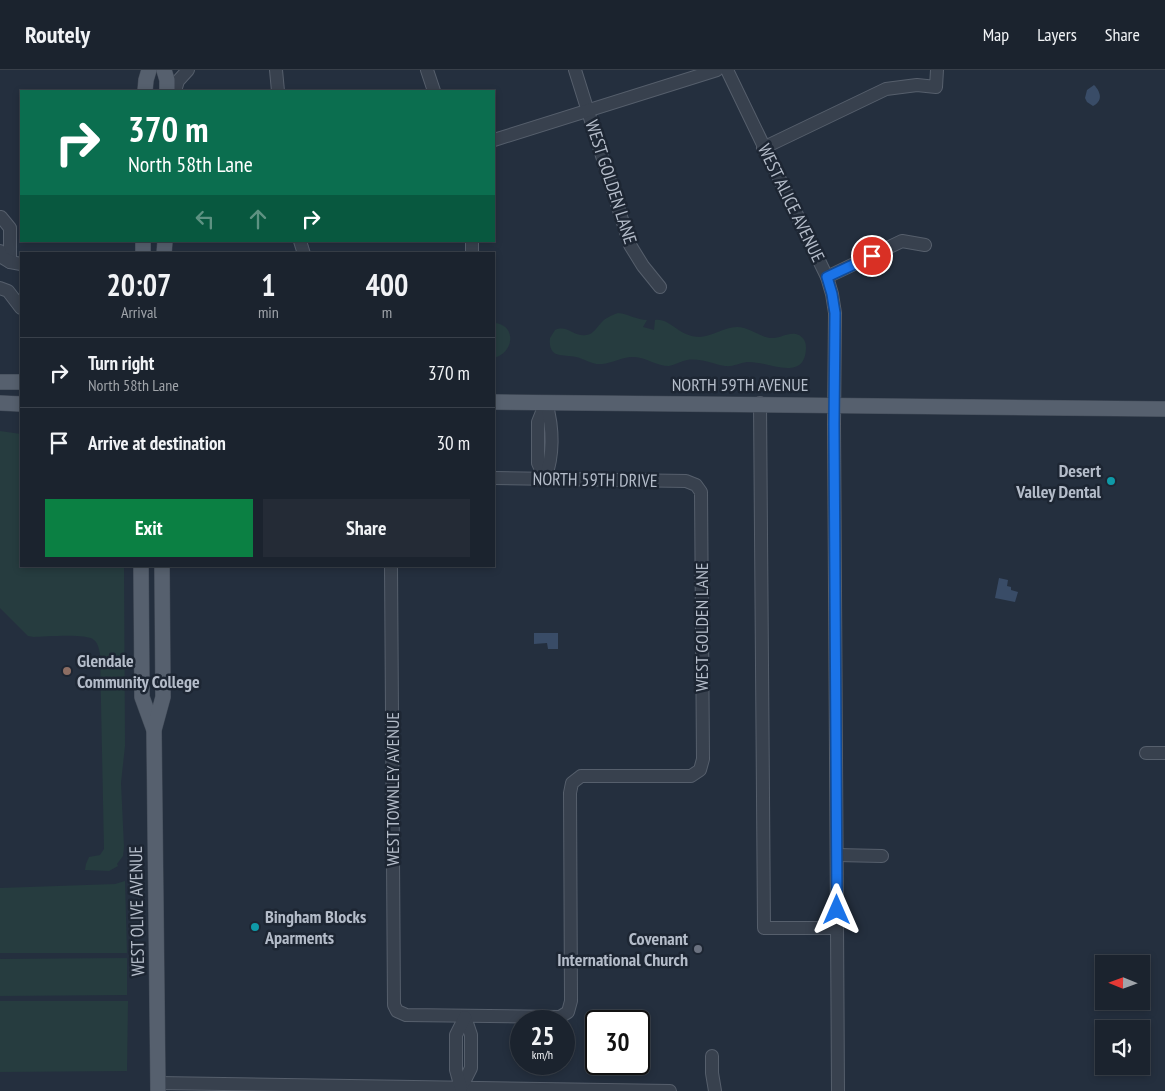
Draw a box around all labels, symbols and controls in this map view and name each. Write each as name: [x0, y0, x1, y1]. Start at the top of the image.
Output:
text: Routely: [25, 19, 90, 50]
text: Map: [983, 23, 1009, 46]
text: Layers: [1037, 23, 1077, 46]
text: Share: [1105, 23, 1140, 46]
text: 370 m: [128, 106, 209, 152]
icon: right: [45, 110, 110, 175]
street label: WEST GOLDEN LANE: [581, 117, 642, 247]
street label: WEST ALICE AVENUE: [753, 140, 830, 266]
text: North 58th Lane: [128, 150, 253, 178]
icon: left: [191, 205, 219, 233]
icon: ahead: [244, 205, 272, 233]
icon: right: [297, 205, 325, 233]
pin: [851, 235, 893, 277]
icon: arrive: [858, 242, 886, 270]
text: 20:07: [107, 265, 171, 304]
text: 1: [261, 265, 276, 304]
text: 400: [365, 265, 408, 304]
text: Arrival: [121, 302, 157, 322]
text: min: [258, 302, 279, 322]
text: m: [382, 302, 392, 322]
text: Turn right: [88, 351, 154, 375]
icon: right: [45, 359, 73, 387]
text: 370 m: [428, 361, 470, 385]
street label: NORTH 59TH AVENUE: [672, 373, 808, 396]
text: North 58th Lane: [88, 375, 179, 395]
icon: arrive: [45, 429, 73, 457]
text: Arrive at destination: [88, 431, 226, 455]
text: 30 m: [437, 431, 470, 455]
place label: Desert Valley Dental: [1015, 459, 1102, 503]
street label: NORTH 59TH DRIVE: [532, 467, 658, 492]
marker: Desert Valley Dental: [1105, 475, 1117, 487]
button: Exit: [45, 499, 253, 557]
button: Share: [263, 499, 470, 557]
street label: WEST GOLDEN LANE: [690, 562, 713, 692]
place label: Glendale Community College: [77, 649, 200, 693]
marker: Glendale Community College: [61, 665, 73, 677]
street label: WEST TOWNLEY AVENUE: [381, 712, 404, 866]
street label: WEST OLIVE AVENUE: [124, 846, 149, 976]
position arrow: [810, 883, 862, 935]
place label: Bingham Blocks Aparments: [264, 905, 366, 949]
marker: Bingham Blocks Aparments: [249, 921, 261, 933]
place label: Covenant International Church: [557, 927, 689, 971]
marker: Covenant International Church: [692, 943, 704, 955]
north arrow: [1095, 955, 1150, 1010]
map controls: [1095, 955, 1150, 1075]
speed limit sign: 30: [585, 1010, 650, 1075]
text: 25: [531, 1020, 554, 1052]
button: sound: [1095, 1020, 1150, 1075]
text: km/h: [532, 1047, 553, 1062]

